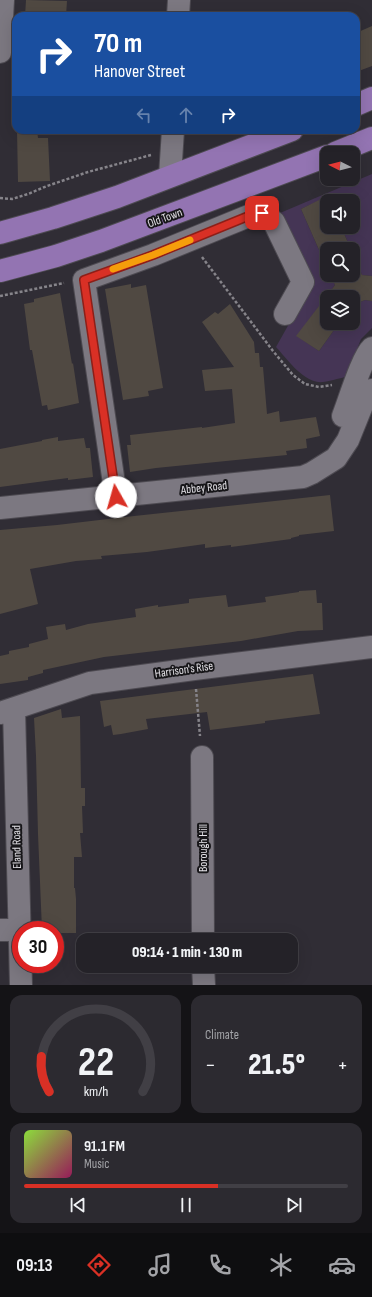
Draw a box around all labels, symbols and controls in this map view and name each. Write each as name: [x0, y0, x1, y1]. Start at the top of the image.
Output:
text: 70 m: [94, 27, 142, 60]
icon: right: [28, 28, 80, 80]
text: Hanover Street: [94, 61, 185, 82]
icon: left: [133, 104, 155, 126]
icon: ahead: [175, 104, 197, 126]
icon: right: [217, 104, 239, 126]
north arrow: [320, 146, 360, 186]
map controls: [320, 146, 360, 330]
button: sound: [320, 194, 360, 234]
pin: [245, 196, 279, 230]
icon: arrive: [251, 202, 273, 224]
street label: Old Town: [146, 205, 184, 231]
button: search: [320, 242, 360, 282]
button: layers: [320, 290, 360, 330]
position arrow: [95, 476, 137, 518]
street label: Abbey Road: [179, 478, 228, 498]
street label: Harrison's Rise: [154, 658, 214, 682]
street label: Borough Hill: [196, 824, 211, 872]
street label: Eland Road: [9, 825, 25, 869]
speed limit sign: 30: [12, 921, 64, 973]
text: 09:14 · 1 min · 130 m: [132, 943, 242, 962]
text: Climate: [205, 1027, 239, 1043]
text: 22: [77, 1038, 114, 1087]
text: 21.5°: [248, 1047, 305, 1083]
text: −: [205, 1052, 216, 1079]
text: +: [337, 1052, 348, 1079]
text: km/h: [83, 1083, 108, 1100]
text: 91.1 FM: [84, 1137, 125, 1156]
text: Music: [84, 1156, 109, 1172]
icon: previous: [67, 1194, 89, 1216]
icon: pause: [175, 1194, 197, 1216]
icon: next: [283, 1194, 305, 1216]
icon: directions: [85, 1251, 113, 1279]
icon: music: [146, 1251, 174, 1279]
icon: phone: [206, 1251, 234, 1279]
icon: climate: [267, 1251, 295, 1279]
icon: car: [328, 1251, 356, 1279]
text: 09:13: [16, 1255, 53, 1276]

